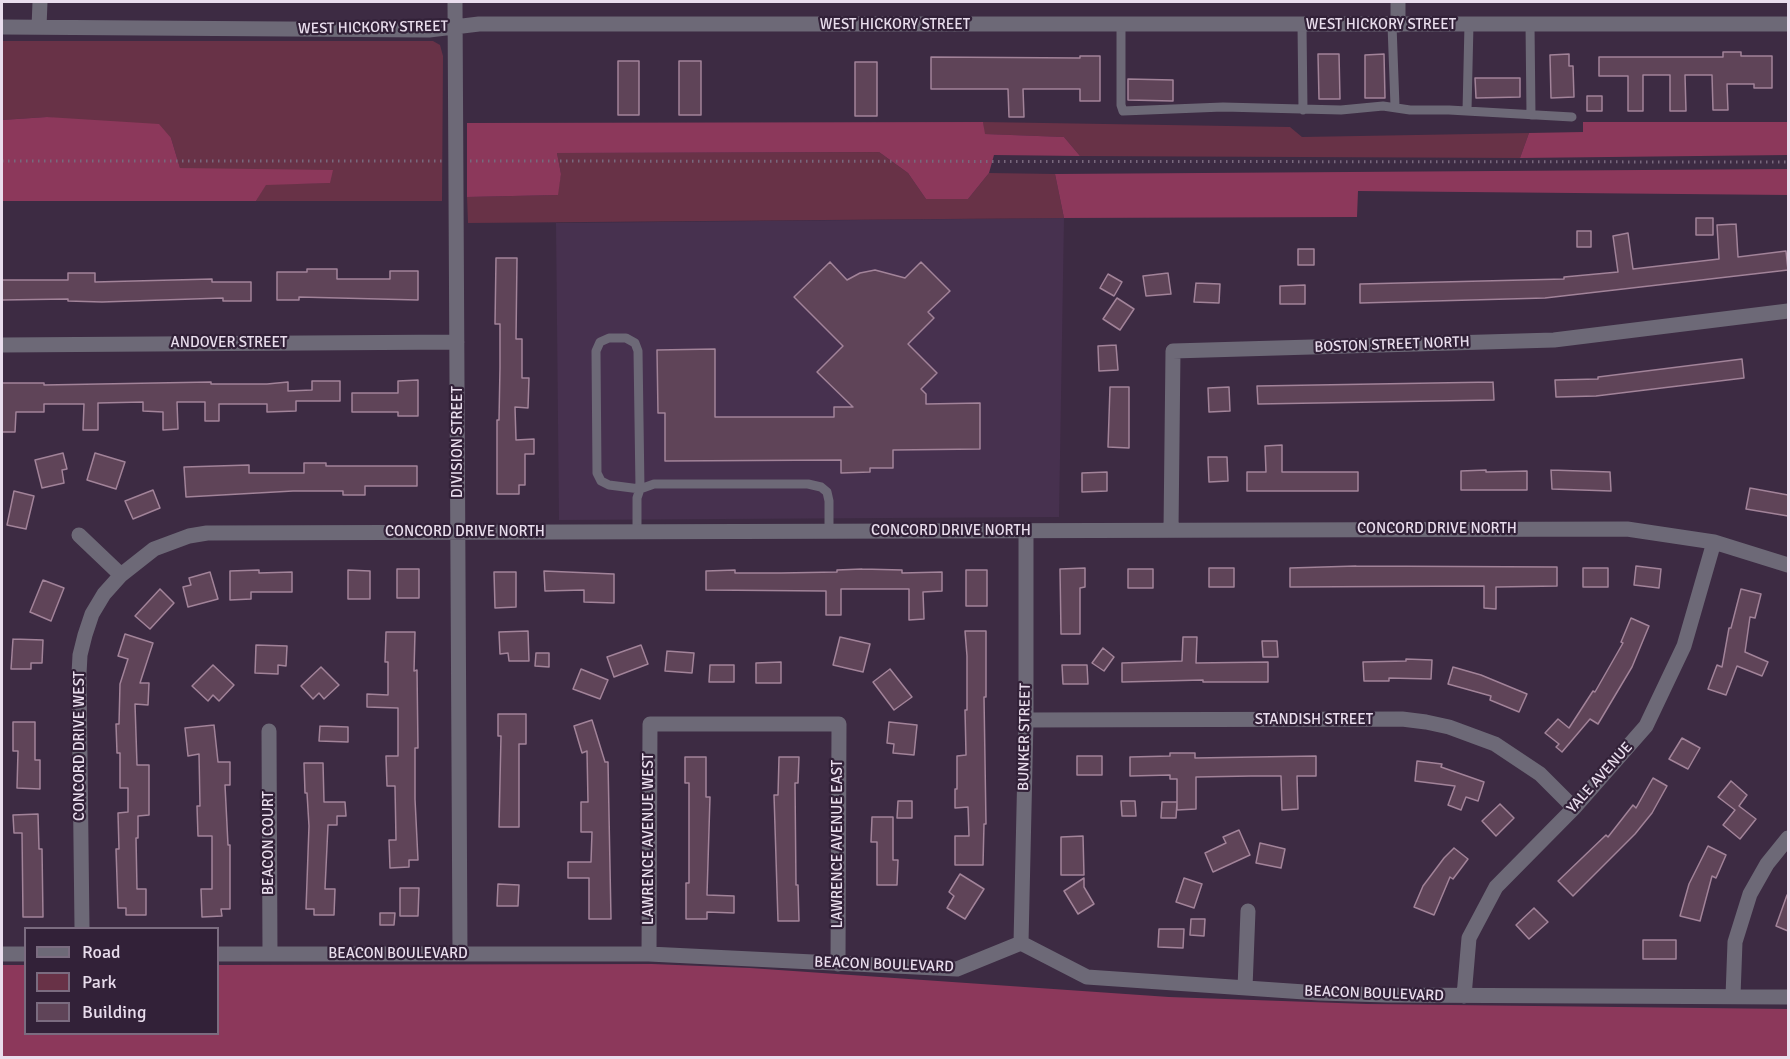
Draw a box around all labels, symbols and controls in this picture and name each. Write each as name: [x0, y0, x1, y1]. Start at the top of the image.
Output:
street label: WEST HICKORY STREET: [820, 16, 970, 34]
street label: WEST HICKORY STREET: [1306, 16, 1456, 34]
street label: WEST HICKORY STREET: [298, 18, 448, 38]
street label: BOSTON STREET NORTH: [1314, 333, 1470, 357]
street label: ANDOVER STREET: [171, 334, 287, 352]
street label: DIVISION STREET: [449, 386, 467, 498]
street label: CONCORD DRIVE NORTH: [1357, 520, 1517, 538]
street label: CONCORD DRIVE NORTH: [871, 522, 1031, 540]
street label: CONCORD DRIVE NORTH: [385, 523, 545, 541]
street label: CONCORD DRIVE WEST: [71, 671, 89, 821]
street label: BUNKER STREET: [1015, 683, 1035, 791]
street label: STANDISH STREET: [1255, 711, 1373, 729]
street label: YALE AVENUE: [1563, 739, 1637, 817]
street label: LAWRENCE AVENUE WEST: [640, 753, 658, 925]
street label: LAWRENCE AVENUE EAST: [829, 760, 847, 928]
street label: BEACON COURT: [260, 791, 278, 895]
legend: [24, 927, 219, 1035]
text: Road: [82, 941, 121, 963]
street label: BEACON BOULEVARD: [328, 945, 468, 963]
street label: BEACON BOULEVARD: [814, 954, 954, 976]
text: Park: [82, 971, 117, 993]
street label: BEACON BOULEVARD: [1304, 983, 1444, 1005]
text: Building: [82, 1001, 146, 1023]

